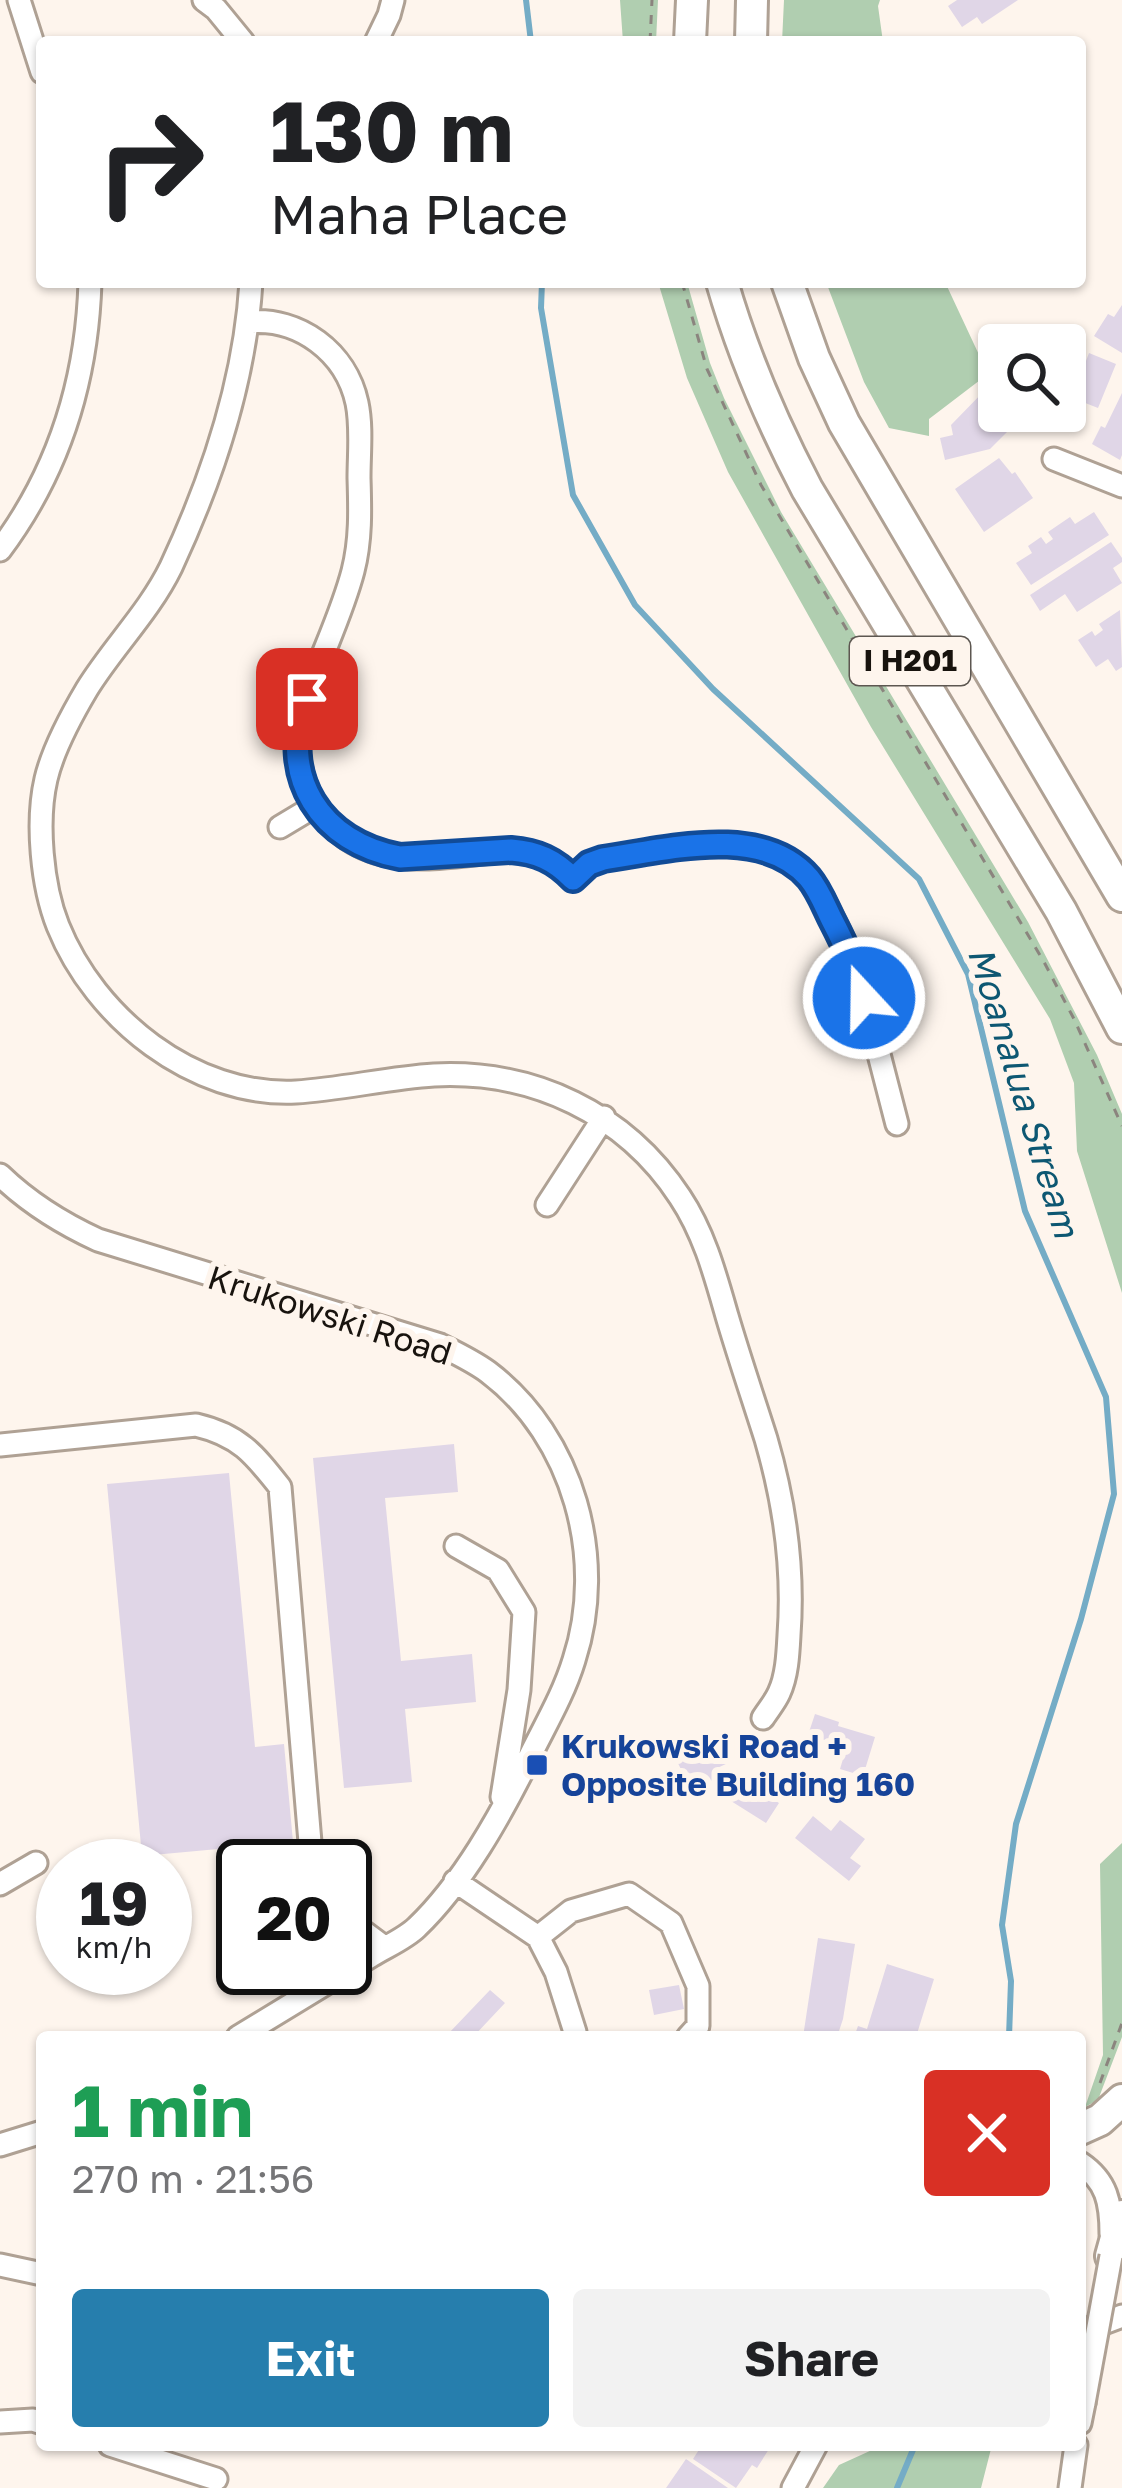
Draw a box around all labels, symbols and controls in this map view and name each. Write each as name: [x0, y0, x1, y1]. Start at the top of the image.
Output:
text: 130 m: [270, 80, 514, 180]
icon: right: [72, 84, 228, 240]
text: Maha Place: [270, 181, 568, 246]
map controls: [978, 324, 1086, 432]
button: search: [978, 324, 1086, 432]
road number: I H201: [850, 637, 970, 685]
pin: [256, 648, 358, 750]
icon: arrive: [274, 666, 340, 732]
position arrow: [801, 935, 927, 1061]
water label: Moanalua Stream: [960, 941, 1090, 1244]
street label: Krukowski Road: [203, 1257, 457, 1372]
place label: Krukowski Road + Opposite Building 160: [561, 1726, 915, 1803]
marker: Krukowski Road + Opposite Building 160: [524, 1752, 550, 1778]
speed limit sign: 20: [216, 1839, 372, 1995]
text: 19: [79, 1866, 148, 1938]
text: km/h: [76, 1929, 152, 1965]
text: 1 min: [72, 2066, 253, 2153]
button: close: [924, 2070, 1050, 2196]
text: 270 m · 21:56: [72, 2155, 314, 2202]
button: Exit: [72, 2289, 549, 2427]
button: Share: [573, 2289, 1050, 2427]

